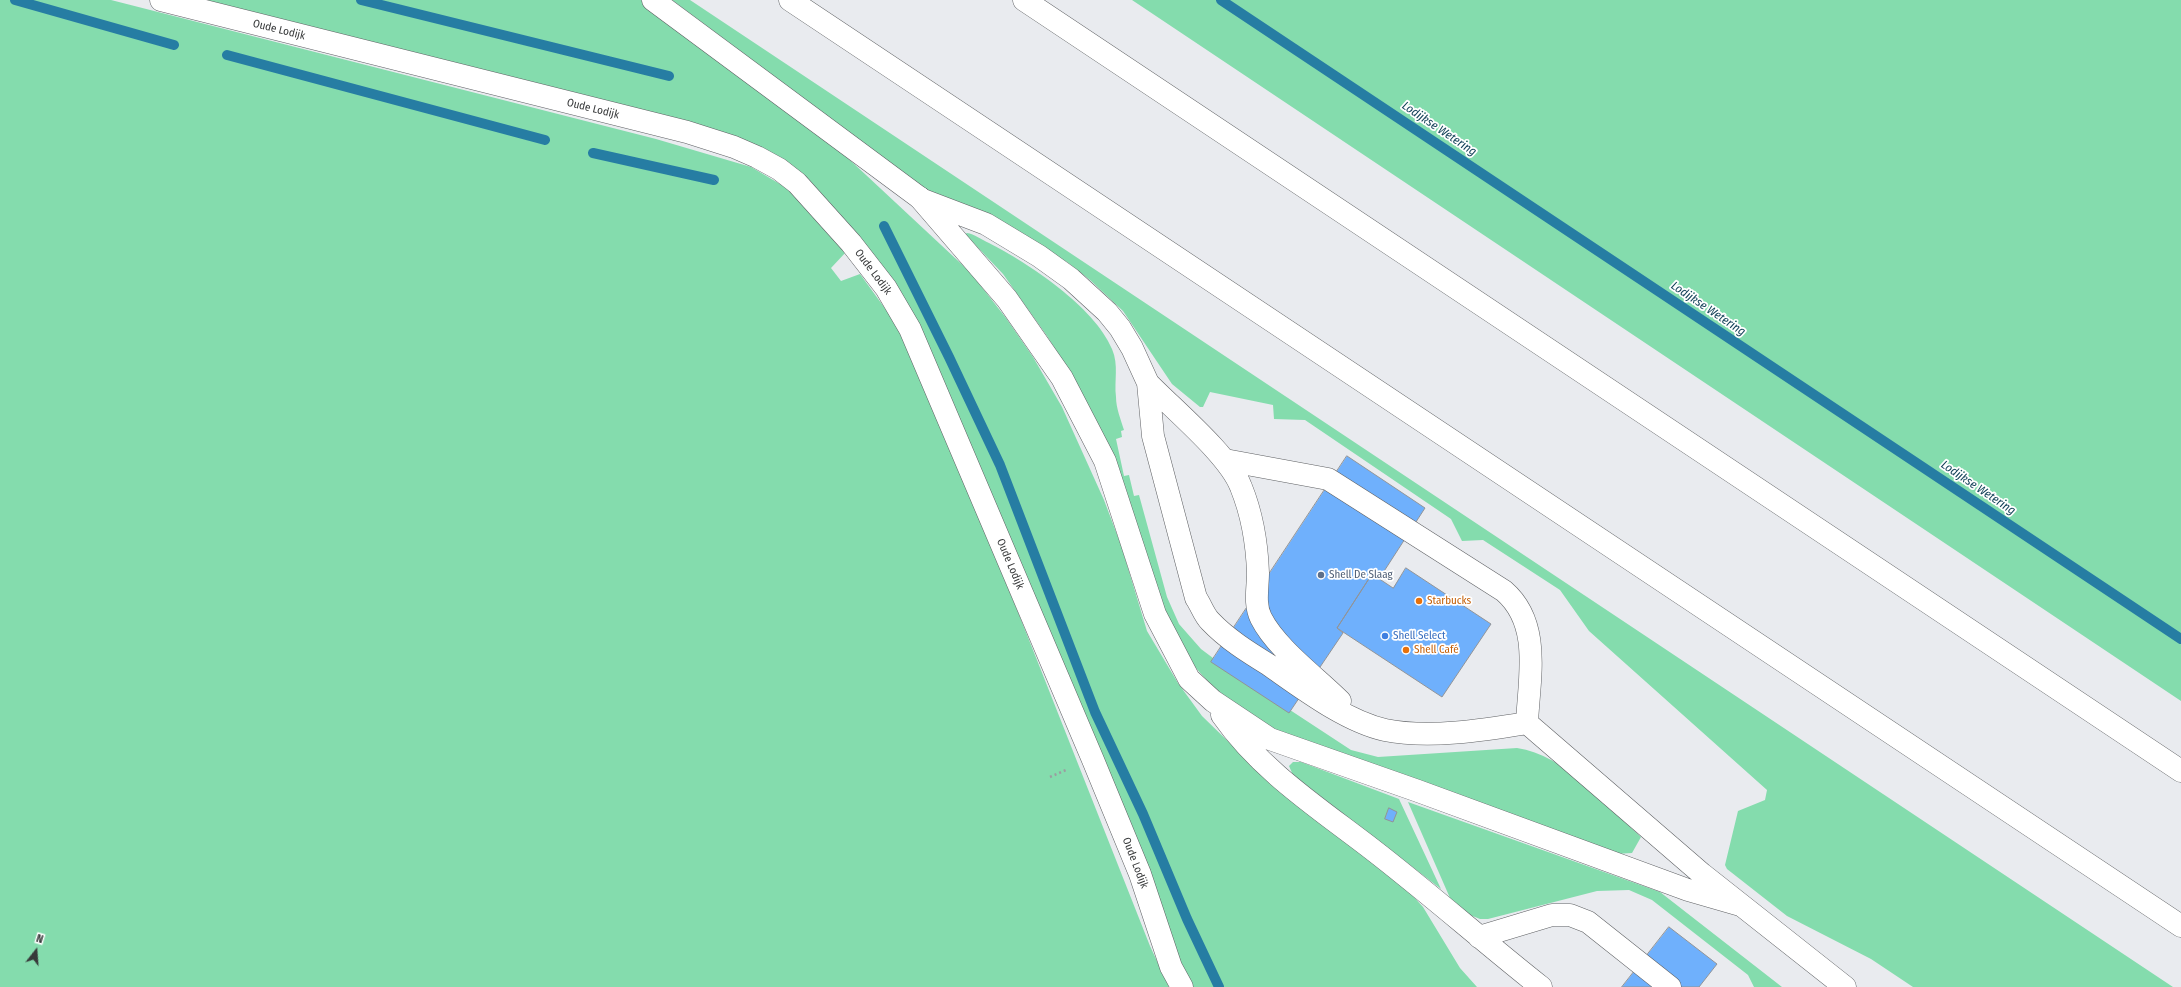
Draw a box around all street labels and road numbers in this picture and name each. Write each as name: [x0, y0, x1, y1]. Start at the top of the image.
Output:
street label: Oude Lodijk: [251, 17, 307, 43]
street label: Oude Lodijk: [565, 96, 621, 122]
street label: Oude Lodijk: [852, 247, 894, 297]
street label: Oude Lodijk: [993, 537, 1027, 591]
street label: Oude Lodijk: [1119, 836, 1151, 890]

